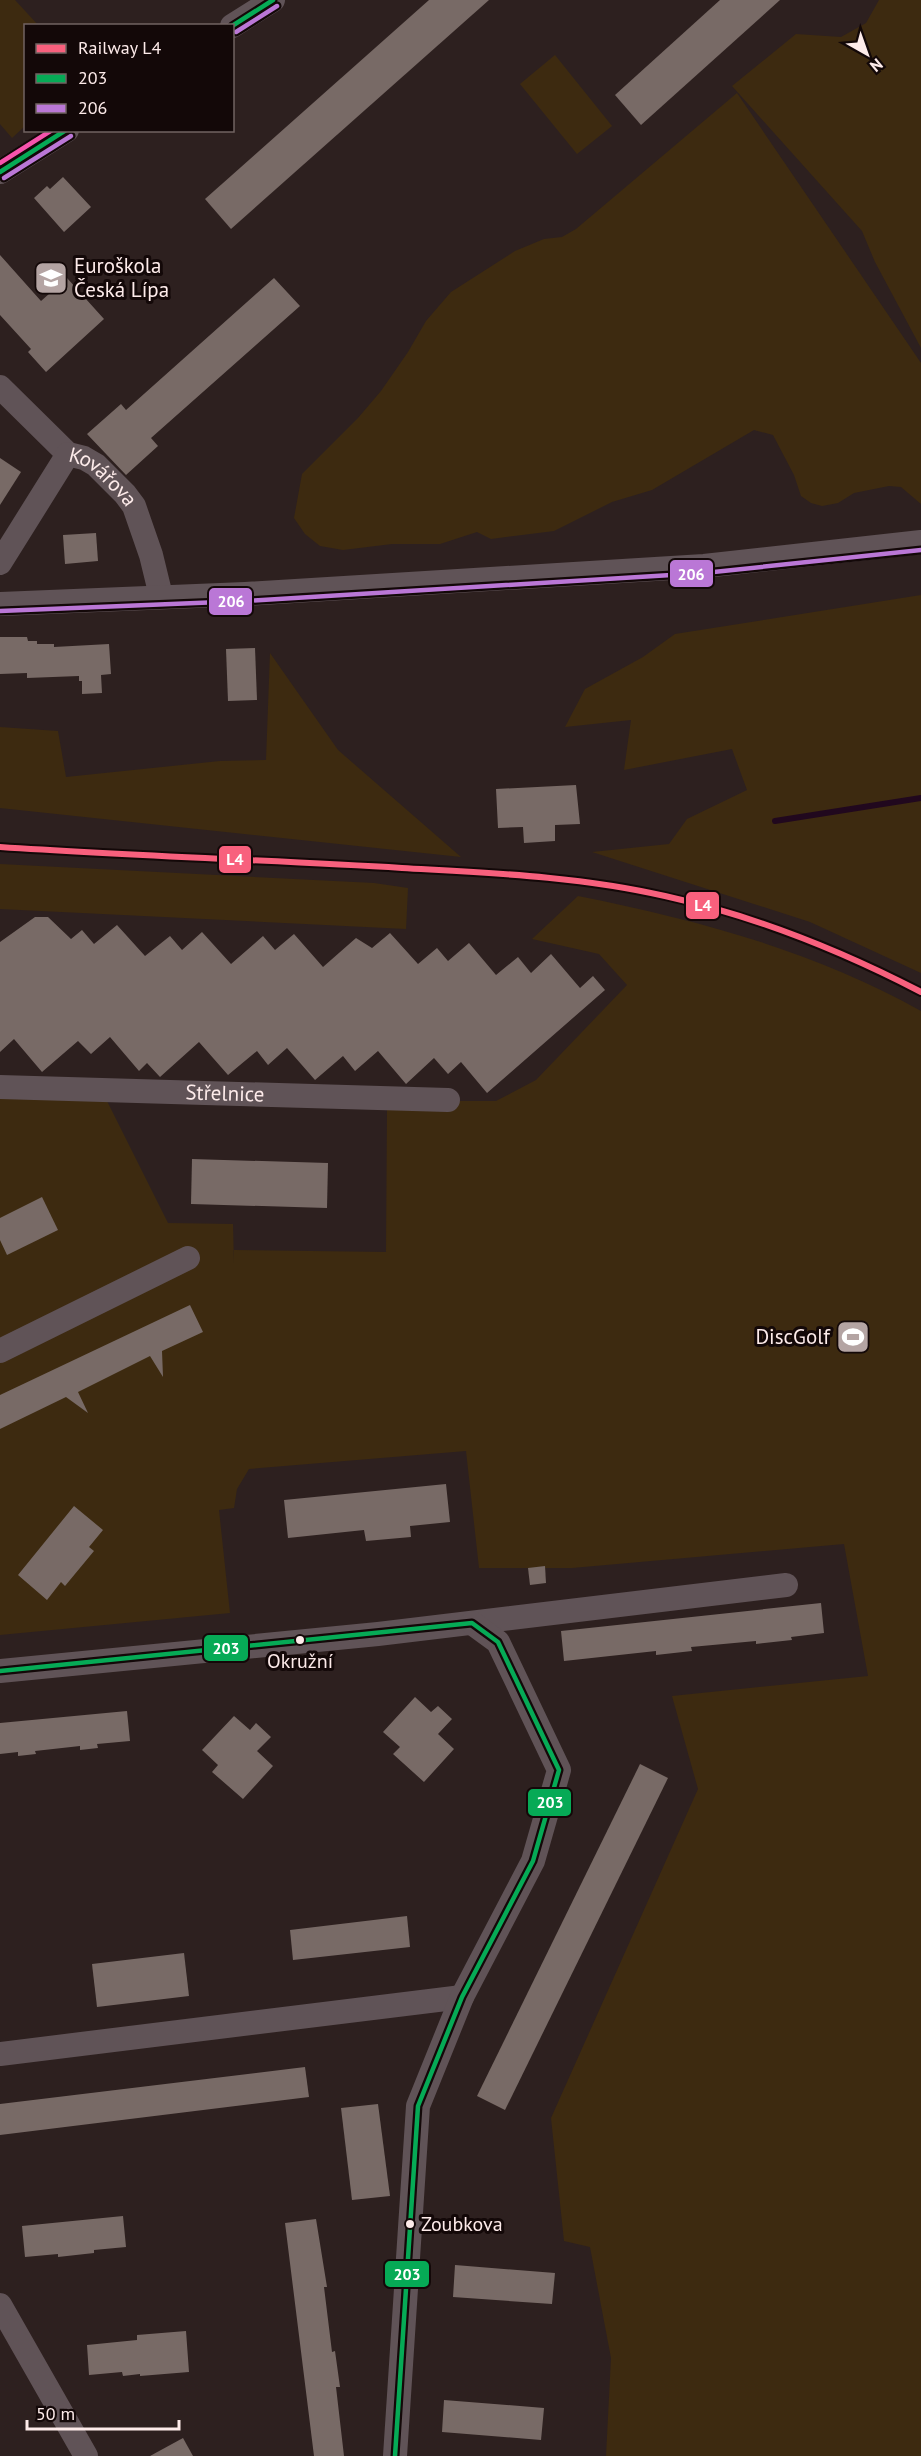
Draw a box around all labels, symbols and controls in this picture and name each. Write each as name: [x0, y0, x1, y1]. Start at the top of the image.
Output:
legend: [24, 24, 234, 132]
north arrow: [837, 24, 897, 84]
text: Railway L4: [78, 36, 162, 59]
text: N: [866, 54, 887, 77]
text: 203: [78, 66, 107, 89]
text: 206: [78, 96, 107, 119]
place label: Euroškola Česká Lípa: [74, 252, 169, 303]
school or university icon: Euroškola Česká Lípa: [33, 260, 69, 296]
street label: Kovářova: [66, 441, 144, 512]
line badge: 206: [669, 559, 714, 588]
text: 206: [677, 564, 705, 584]
line badge: 206: [208, 587, 253, 616]
text: 206: [217, 591, 245, 611]
line badge: L4: [218, 845, 252, 874]
text: L4: [226, 849, 244, 869]
line badge: L4: [685, 891, 720, 920]
text: L4: [694, 895, 712, 915]
street label: Střelnice: [185, 1078, 265, 1108]
sports icon: DiscGolf: [835, 1319, 871, 1355]
place label: DiscGolf: [755, 1323, 831, 1350]
line badge: 203: [203, 1634, 249, 1662]
marker: Okružní: [294, 1634, 306, 1646]
text: 203: [212, 1638, 240, 1658]
place label: Okružní: [267, 1648, 333, 1674]
line badge: 203: [527, 1788, 572, 1817]
text: 203: [536, 1792, 564, 1812]
place label: Zoubkova: [421, 2211, 503, 2237]
marker: Zoubkova: [404, 2218, 416, 2230]
line badge: 203: [384, 2260, 430, 2288]
text: 203: [393, 2264, 421, 2284]
scale bar: [27, 2393, 178, 2431]
text: 50 m: [36, 2402, 75, 2425]

